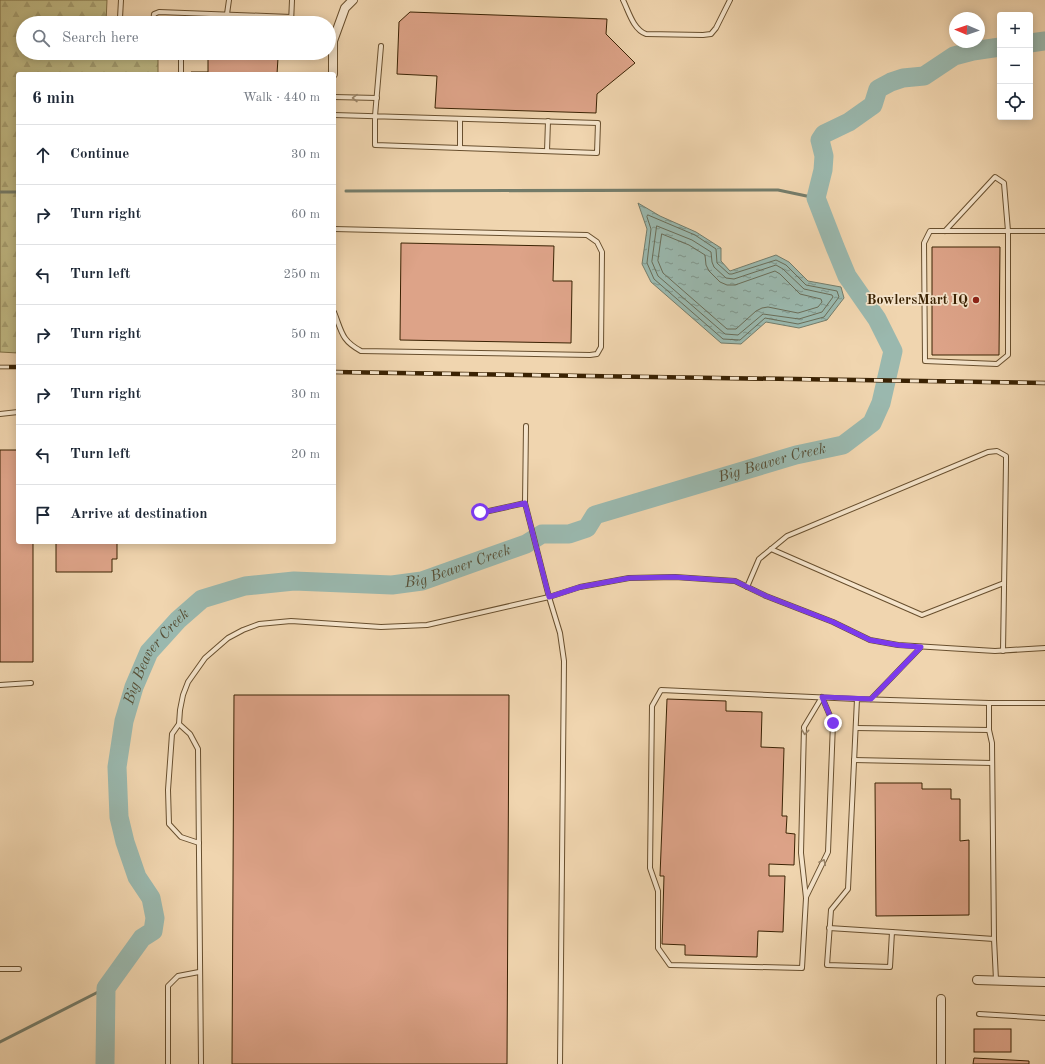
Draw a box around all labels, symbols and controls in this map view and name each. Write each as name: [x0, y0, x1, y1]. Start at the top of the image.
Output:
north arrow: [949, 12, 985, 48]
map controls: [997, 12, 1033, 120]
button: +: [997, 12, 1033, 48]
search box: [16, 16, 336, 60]
icon: search: [30, 27, 52, 49]
text: Search here: [62, 31, 139, 46]
button: −: [997, 48, 1033, 84]
button: locate: [997, 84, 1033, 120]
text: 6 min: [32, 90, 75, 107]
text: Walk · 440 m: [243, 91, 320, 104]
one-way arrow: [352, 94, 358, 102]
icon: ahead: [32, 144, 54, 166]
text: Continue: [70, 147, 129, 162]
text: 30 m: [291, 148, 320, 161]
icon: right: [32, 204, 54, 226]
text: Turn right: [70, 207, 141, 222]
text: 60 m: [291, 208, 320, 221]
icon: left: [32, 264, 54, 286]
text: Turn left: [70, 267, 130, 282]
text: 250 m: [283, 268, 320, 281]
place label: BowlersMart IQ: [867, 293, 968, 307]
marker: BowlersMart IQ: [971, 295, 981, 305]
icon: right: [32, 324, 54, 346]
text: Turn right: [70, 327, 141, 342]
text: 50 m: [291, 328, 320, 341]
icon: right: [32, 384, 54, 406]
text: Turn right: [70, 387, 141, 402]
text: 30 m: [291, 388, 320, 401]
water label: Big Beaver Creek: [716, 441, 827, 486]
icon: left: [32, 444, 54, 466]
text: Turn left: [70, 447, 130, 462]
text: 20 m: [291, 448, 320, 461]
route start: [471, 503, 489, 521]
icon: arrive: [32, 504, 54, 526]
text: Arrive at destination: [70, 507, 208, 522]
water label: Big Beaver Creek: [403, 543, 513, 591]
water label: Big Beaver Creek: [122, 606, 192, 707]
route end: [824, 714, 842, 732]
one-way arrow: [801, 728, 810, 735]
one-way arrow: [818, 859, 826, 867]

